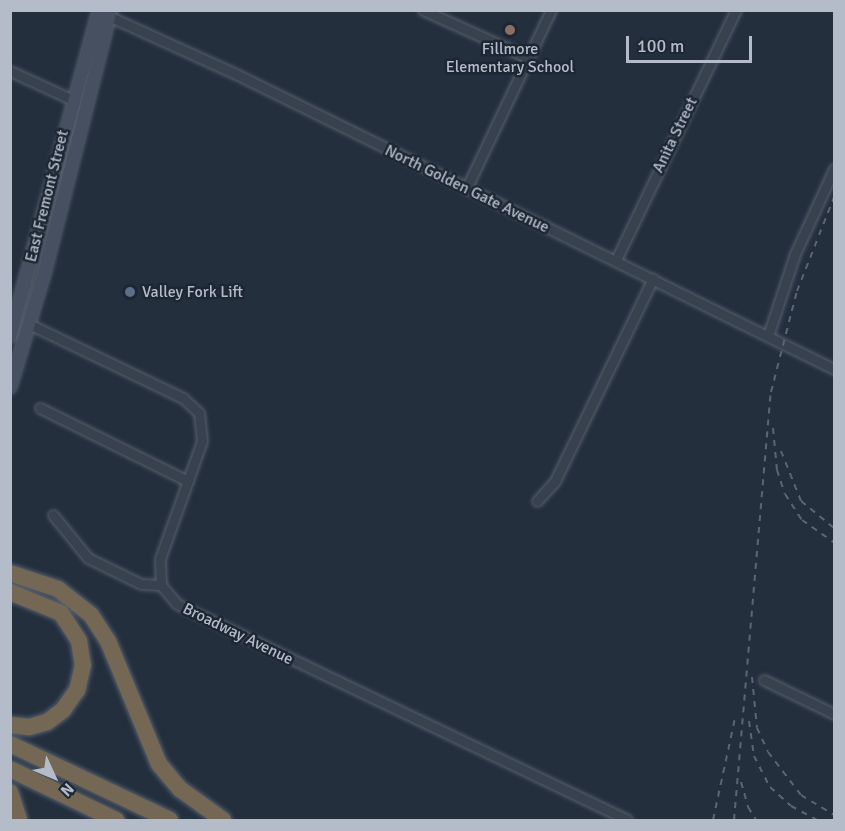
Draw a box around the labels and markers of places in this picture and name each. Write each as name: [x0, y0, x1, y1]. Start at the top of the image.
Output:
marker: Fillmore Elementary School: [503, 23, 517, 37]
place label: Fillmore Elementary School: [446, 39, 574, 77]
place label: Valley Fork Lift: [142, 282, 243, 302]
marker: Valley Fork Lift: [123, 285, 137, 299]

